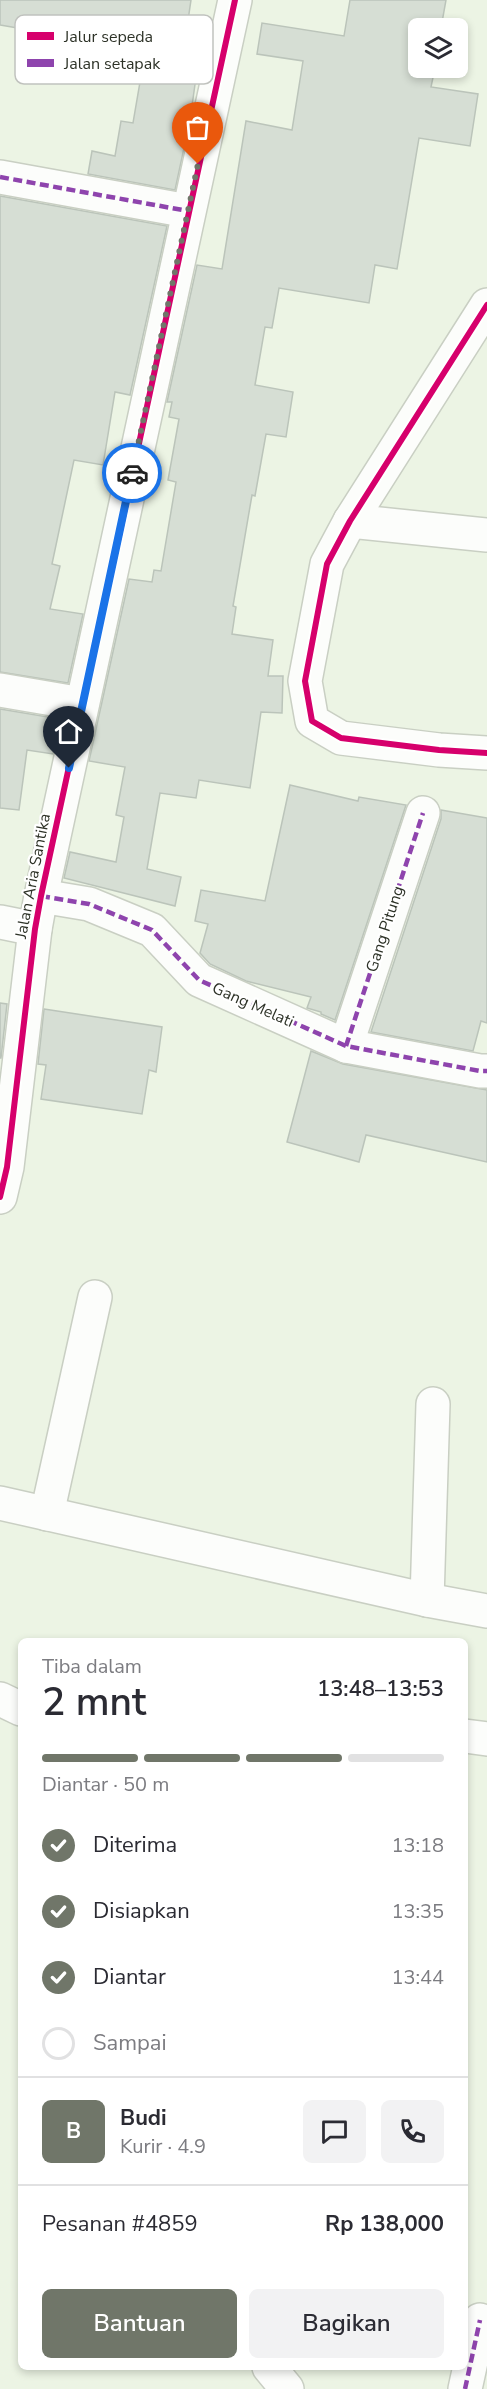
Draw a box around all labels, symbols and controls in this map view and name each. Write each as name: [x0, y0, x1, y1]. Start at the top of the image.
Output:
legend: [15, 15, 213, 84]
map controls: [408, 18, 468, 78]
button: layers: [408, 18, 468, 78]
text: Jalur sepeda: [63, 26, 153, 48]
text: Jalan setapak: [63, 53, 161, 75]
pin: [172, 102, 223, 164]
icon: bag: [181, 111, 214, 144]
courier: [102, 443, 162, 503]
icon: car: [116, 457, 149, 490]
pin: [43, 706, 94, 768]
icon: home: [52, 715, 85, 748]
street label: Jalan Aria Santika: [10, 812, 56, 941]
street label: Gang Pitung: [361, 883, 409, 975]
street label: Gang Melati: [209, 977, 297, 1033]
text: Tiba dalam: [42, 1653, 142, 1680]
text: 13:48–13:53: [317, 1674, 444, 1704]
text: 2 mnt: [42, 1676, 146, 1729]
text: Diantar · 50 m: [42, 1771, 169, 1798]
icon: check: [42, 1829, 75, 1862]
text: Diterima: [93, 1830, 177, 1860]
text: 13:18: [391, 1832, 444, 1859]
icon: check: [42, 1895, 75, 1928]
text: Disiapkan: [93, 1896, 190, 1926]
text: 13:35: [391, 1898, 444, 1925]
icon: check: [42, 1961, 75, 1994]
text: Diantar: [93, 1962, 166, 1992]
text: 13:44: [391, 1964, 444, 1991]
text: Sampai: [93, 2028, 167, 2058]
button: chat: [303, 2100, 366, 2163]
button: phone: [381, 2100, 444, 2163]
text: Budi: [120, 2103, 167, 2133]
text: B: [66, 2116, 81, 2146]
text: Kurir · 4.9: [120, 2133, 206, 2160]
text: Pesanan #4859: [42, 2209, 198, 2239]
text: Rp 138,000: [325, 2209, 444, 2239]
button: Bantuan: [42, 2289, 237, 2358]
button: Bagikan: [249, 2289, 444, 2358]

